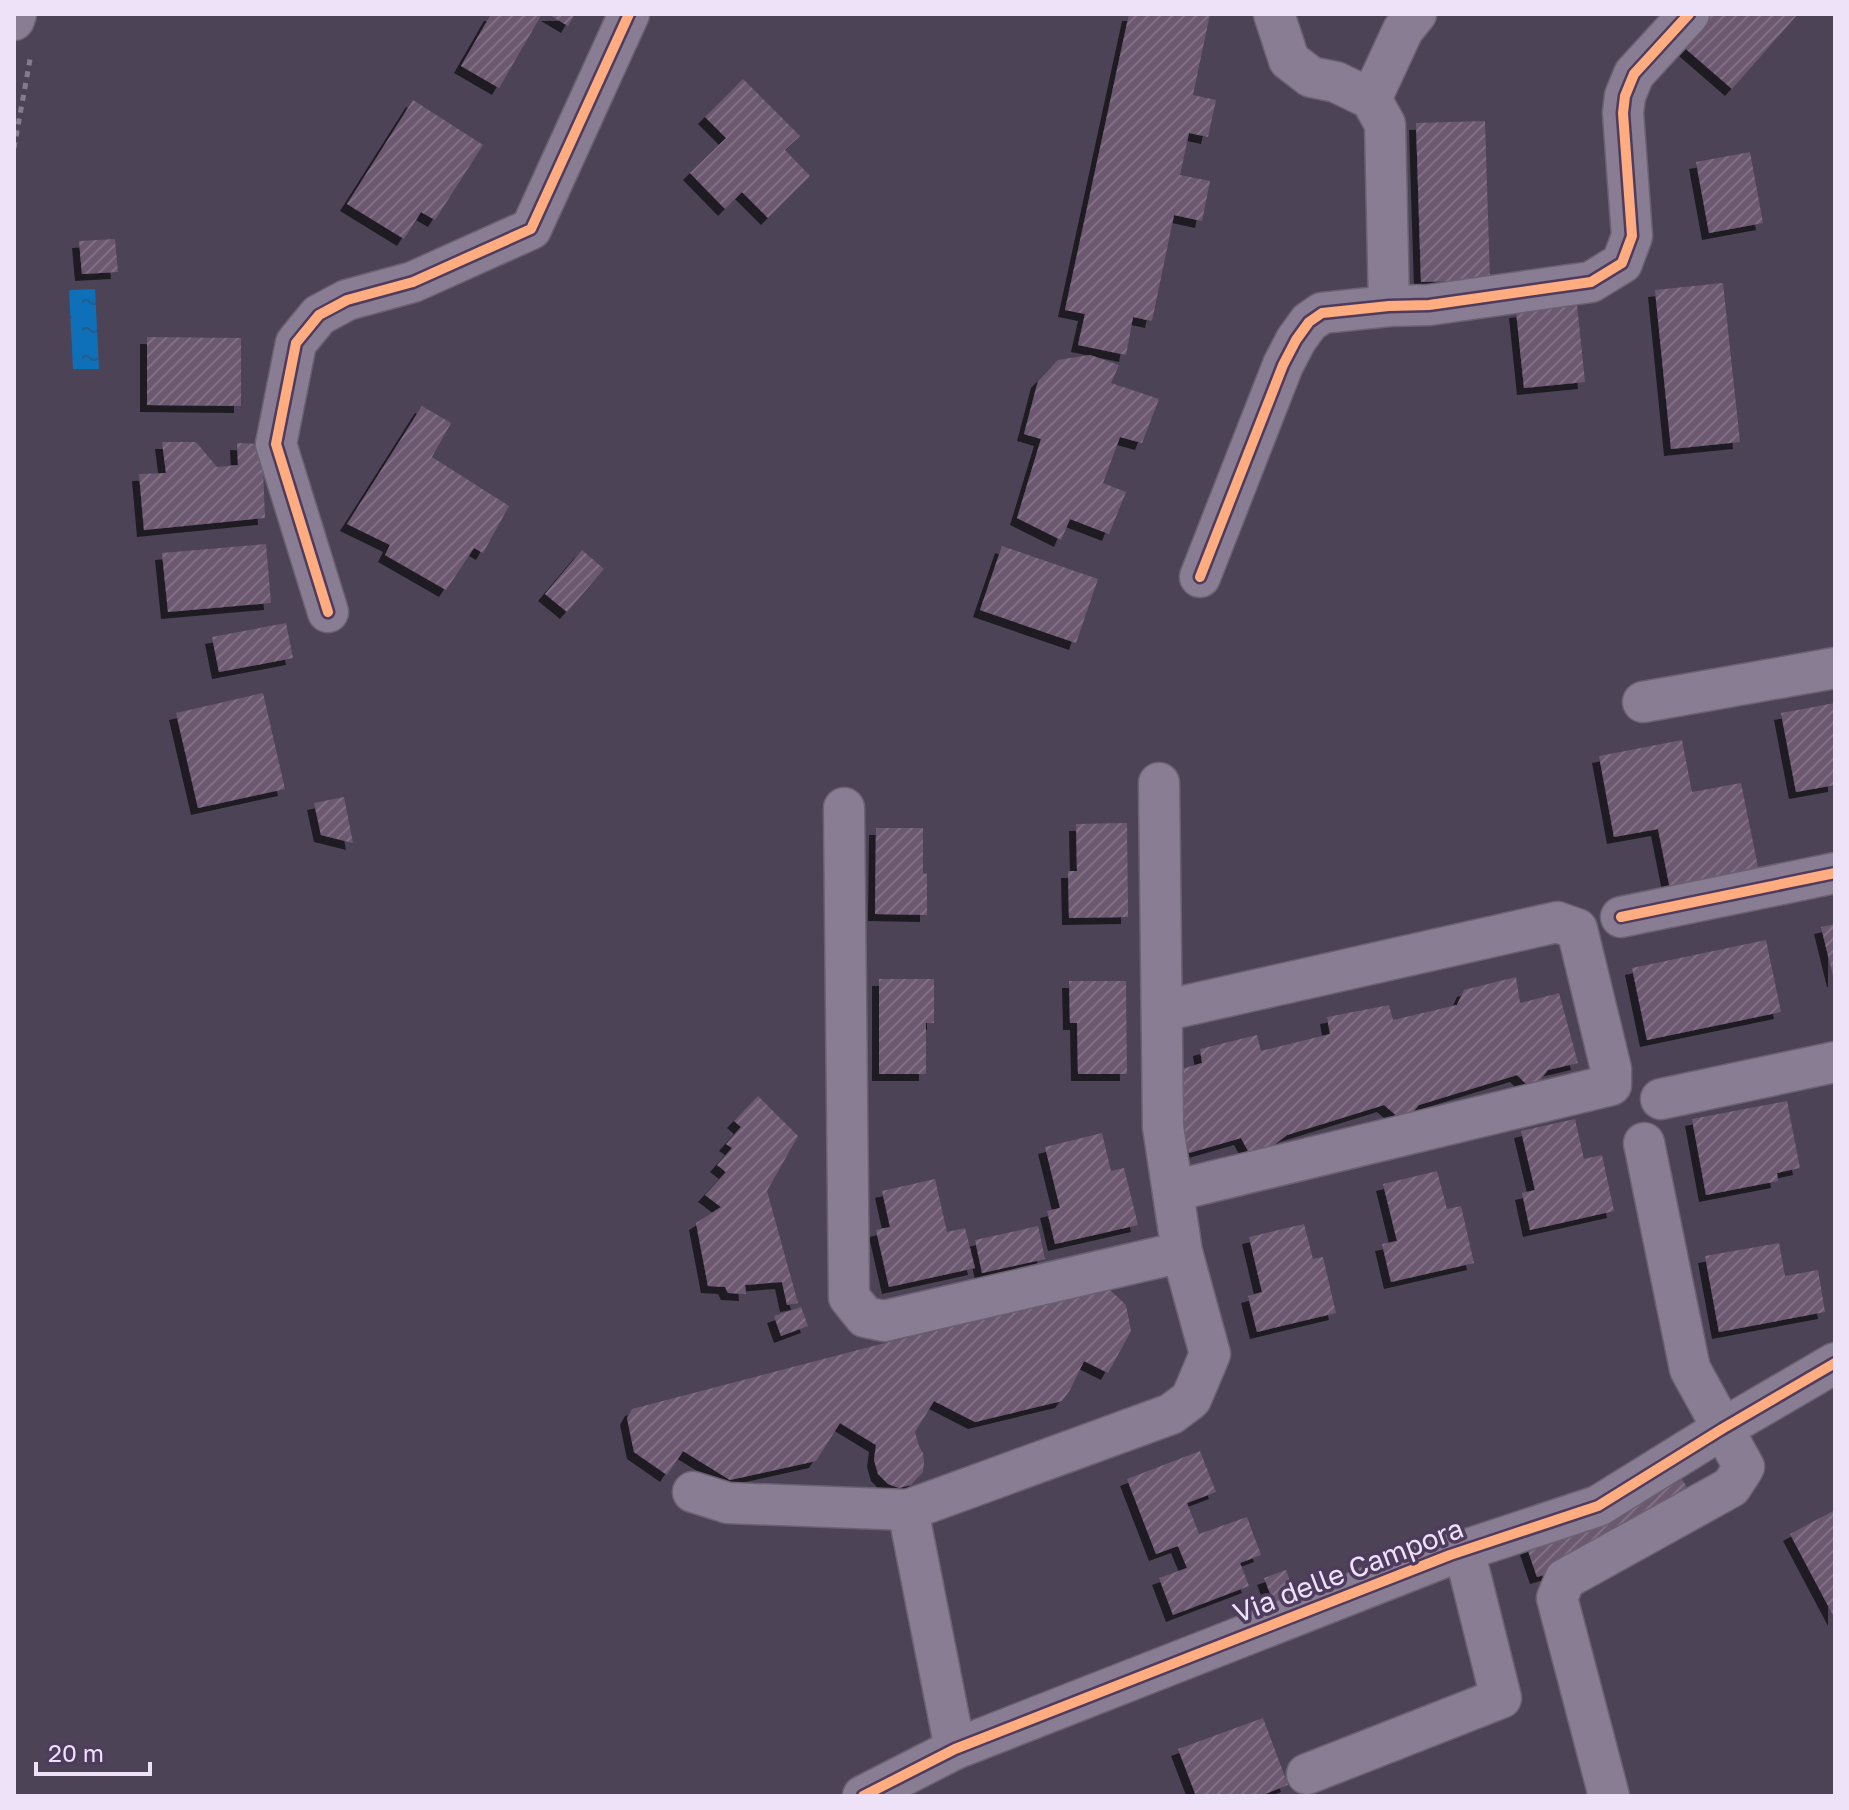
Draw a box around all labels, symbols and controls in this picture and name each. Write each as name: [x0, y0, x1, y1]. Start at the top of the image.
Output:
street label: Via delle Campora: [1228, 1511, 1468, 1629]
scale bar: [36, 1726, 150, 1776]
text: 20 m: [48, 1738, 104, 1767]

